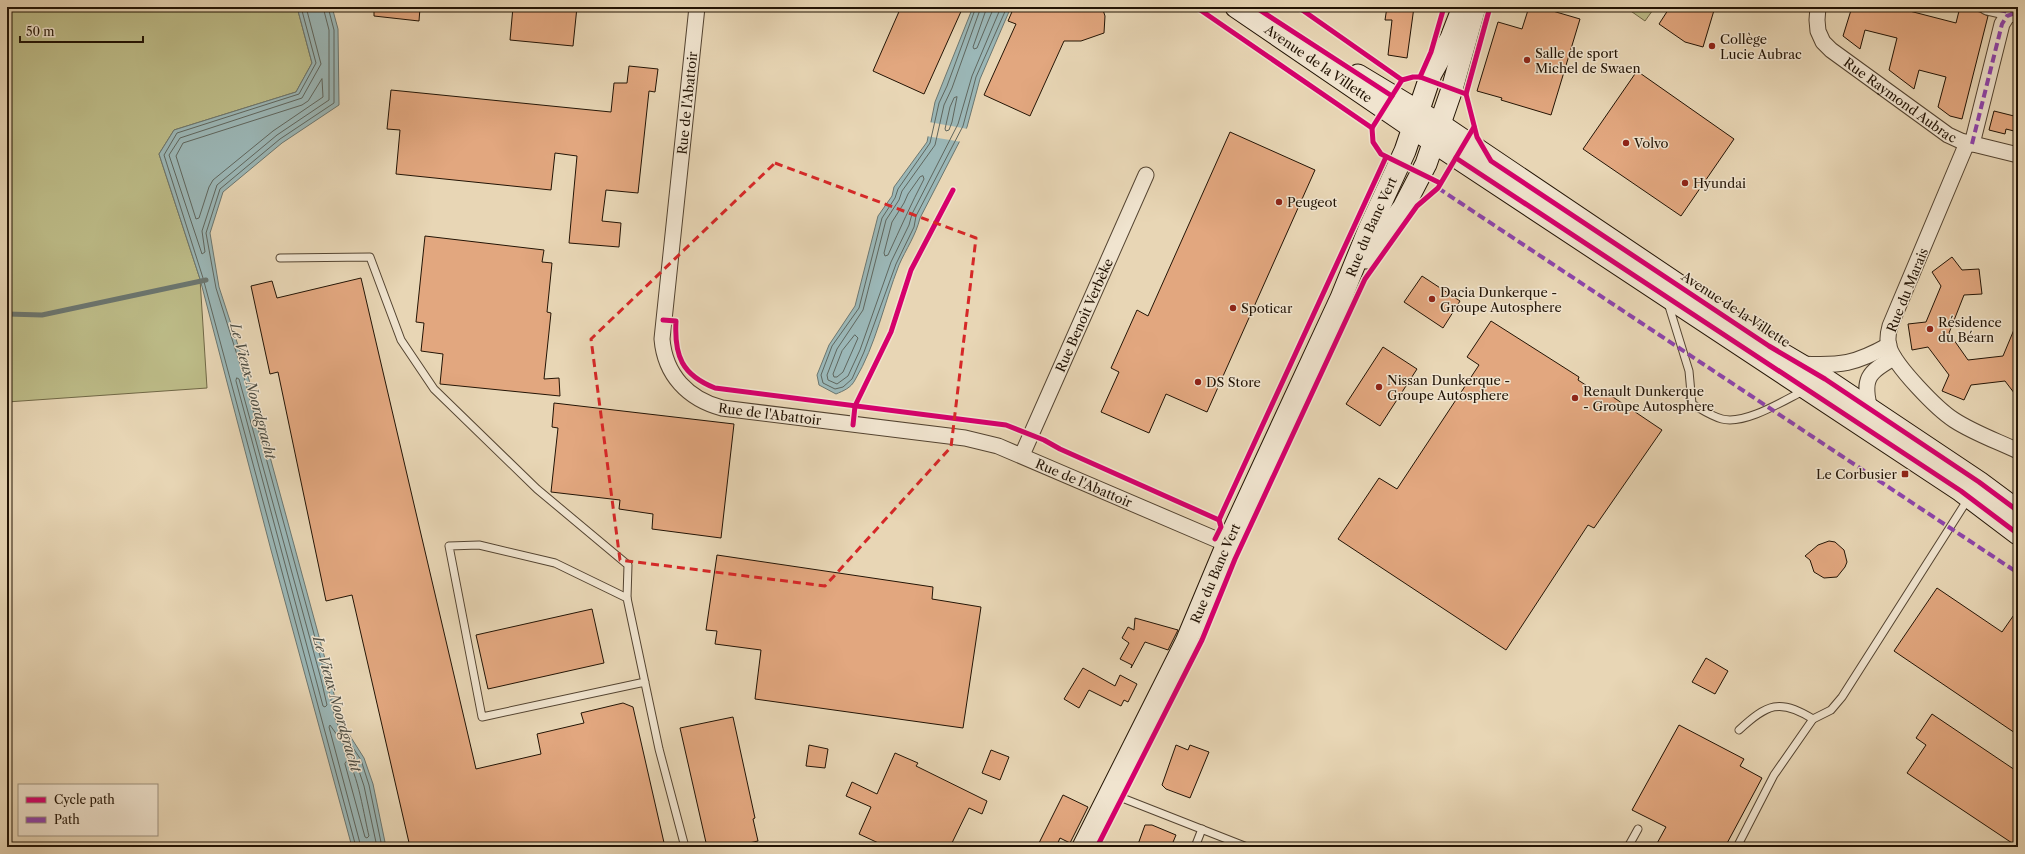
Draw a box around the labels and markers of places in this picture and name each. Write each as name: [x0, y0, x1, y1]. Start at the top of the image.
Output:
place label: Collège Lucie Aubrac: [1720, 31, 1802, 62]
marker: Collège Lucie Aubrac: [1707, 41, 1717, 51]
place label: Salle de sport Michel de Swaen: [1535, 45, 1641, 76]
marker: Salle de sport Michel de Swaen: [1522, 55, 1532, 65]
place label: Volvo: [1633, 135, 1669, 151]
marker: Volvo: [1621, 138, 1631, 148]
place label: Hyundai: [1693, 175, 1746, 191]
marker: Hyundai: [1680, 178, 1690, 188]
place label: Peugeot: [1287, 194, 1338, 210]
marker: Peugeot: [1274, 197, 1284, 207]
place label: Dacia Dunkerque - Groupe Autosphere: [1440, 284, 1562, 315]
marker: Dacia Dunkerque - Groupe Autosphere: [1427, 294, 1437, 304]
place label: Spoticar: [1241, 300, 1293, 316]
marker: Spoticar: [1228, 303, 1238, 313]
place label: Résidence du Béarn: [1938, 314, 2002, 345]
marker: Résidence du Béarn: [1925, 324, 1935, 334]
place label: Nissan Dunkerque - Groupe Autosphere: [1387, 372, 1510, 403]
place label: DS Store: [1206, 374, 1261, 390]
marker: DS Store: [1193, 377, 1203, 387]
marker: Nissan Dunkerque - Groupe Autosphere: [1374, 382, 1384, 392]
place label: Renault Dunkerque - Groupe Autosphere: [1583, 383, 1714, 414]
marker: Renault Dunkerque - Groupe Autosphere: [1570, 393, 1580, 403]
place label: Le Corbusier: [1816, 466, 1898, 482]
marker: Le Corbusier: [1900, 469, 1910, 479]

